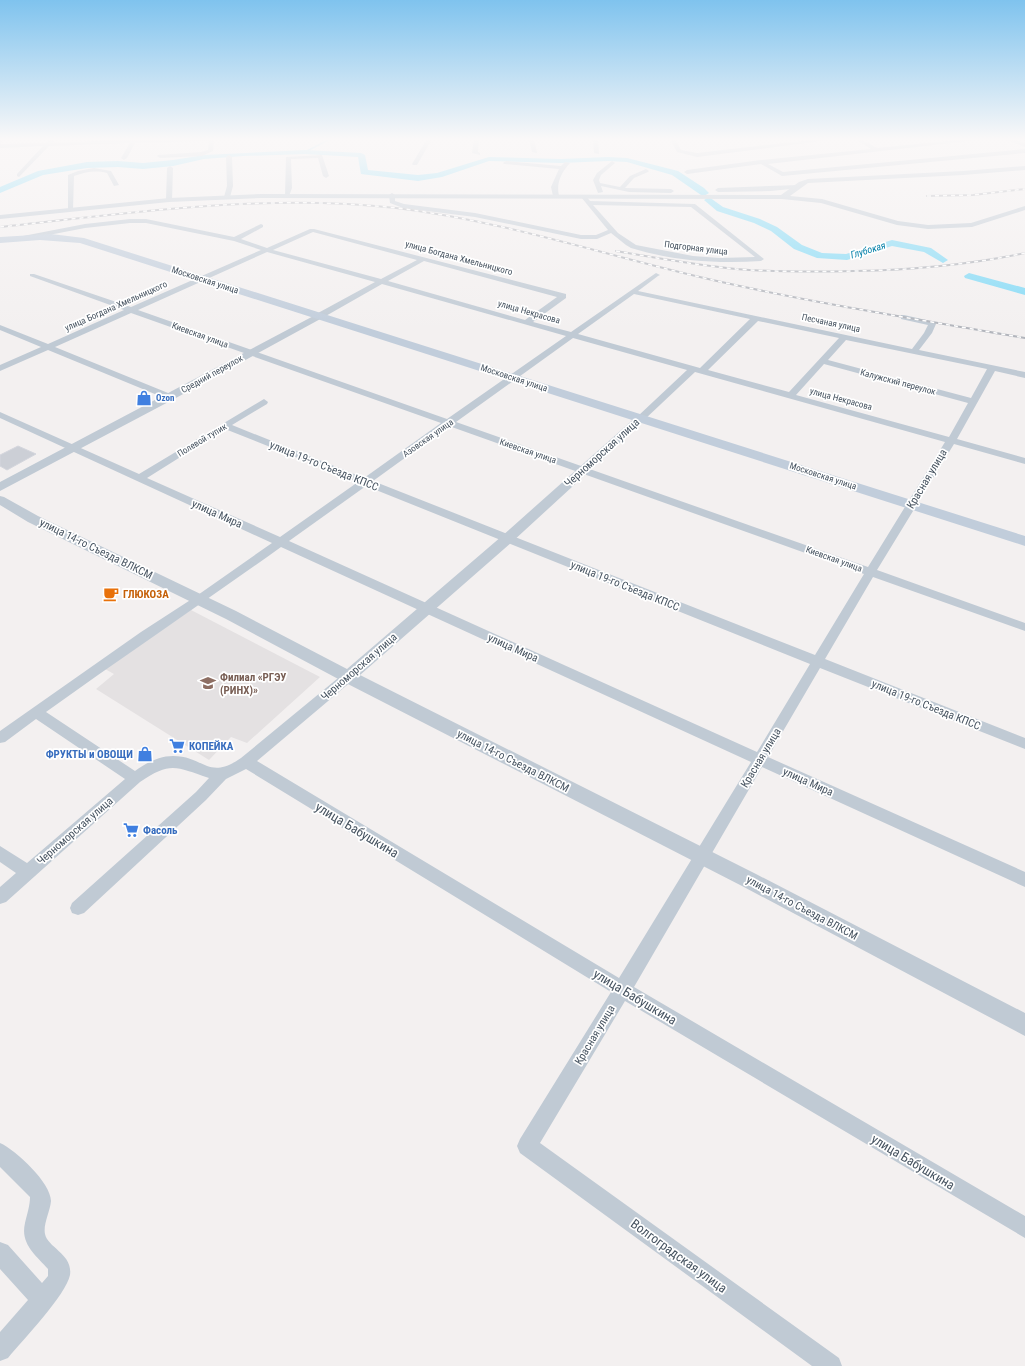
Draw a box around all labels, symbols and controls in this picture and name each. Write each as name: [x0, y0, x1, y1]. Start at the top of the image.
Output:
street label: улица Богдана Хмельницкого: [404, 239, 514, 277]
street label: Подгорная улица: [664, 239, 728, 257]
water label: Глубокая: [849, 239, 887, 261]
street label: Московская улица: [170, 264, 240, 296]
street label: улица Богдана Хмельницкого: [63, 279, 169, 333]
street label: улица Некрасова: [497, 298, 561, 326]
street label: Песчаная улица: [801, 312, 861, 334]
street label: Киевская улица: [170, 320, 230, 350]
street label: Средний переулок: [179, 353, 245, 395]
street label: Московская улица: [479, 362, 549, 394]
street label: Калужский переулок: [859, 367, 937, 397]
street label: улица Некрасова: [809, 386, 873, 412]
shop icon: Ozon: [135, 389, 153, 407]
place label: Ozon: [156, 393, 174, 403]
street label: Черноморская улица: [562, 416, 642, 490]
street label: Азовская улица: [401, 417, 455, 459]
street label: Полевой тупик: [176, 421, 229, 459]
street label: Киевская улица: [498, 437, 558, 465]
street label: улица 19-го Съезда КПСС: [268, 438, 380, 494]
street label: Красная улица: [904, 447, 950, 511]
street label: Московская улица: [788, 460, 858, 492]
street label: улица Мира: [190, 497, 244, 531]
street label: улица 14-го Съезда ВЛКСМ: [37, 516, 155, 582]
street label: Киевская улица: [804, 544, 864, 574]
street label: улица 19-го Съезда КПСС: [569, 558, 681, 614]
cafe icon: ГЛЮКОЗА: [102, 585, 120, 603]
place label: ГЛЮКОЗА: [123, 588, 169, 601]
street label: Черноморская улица: [318, 630, 400, 704]
street label: улица Мира: [486, 631, 540, 665]
place label: Филиал «РГЭУ (РИНХ)»: [220, 671, 286, 697]
school or university icon: Филиал «РГЭУ (РИНХ)»: [199, 674, 217, 692]
street label: улица 19-го Съезда КПСС: [870, 677, 982, 733]
street label: Красная улица: [738, 726, 784, 790]
street label: улица 14-го Съезда ВЛКСМ: [455, 727, 571, 795]
supermarket icon: КОПЕЙКА: [168, 737, 186, 755]
place label: КОПЕЙКА: [189, 740, 234, 753]
shop icon: ФРУКТЫ и ОВОЩИ: [136, 745, 154, 763]
place label: ФРУКТЫ и ОВОЩИ: [46, 748, 133, 761]
street label: улица Мира: [781, 765, 835, 799]
street label: Черноморская улица: [34, 794, 116, 868]
street label: улица Бабушкина: [313, 799, 401, 861]
supermarket icon: Фасоль: [122, 821, 140, 839]
place label: Фасоль: [143, 824, 178, 837]
street label: улица 14-го Съезда ВЛКСМ: [744, 873, 860, 943]
street label: улица Бабушкина: [591, 966, 679, 1028]
street label: Красная улица: [572, 1003, 618, 1067]
street label: улица Бабушкина: [869, 1131, 957, 1193]
street label: Волгоградская улица: [628, 1216, 730, 1296]

